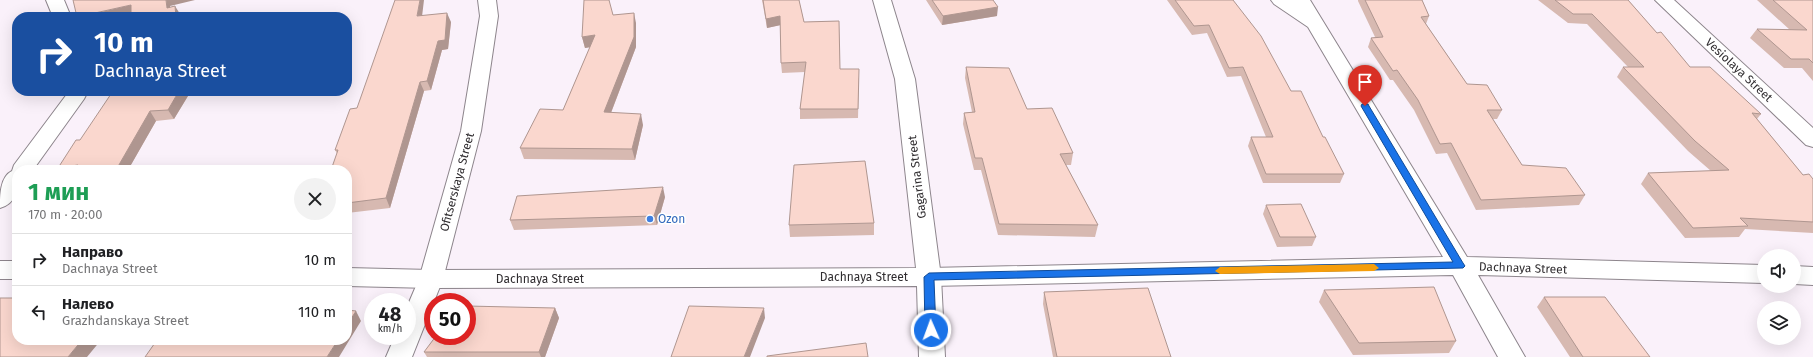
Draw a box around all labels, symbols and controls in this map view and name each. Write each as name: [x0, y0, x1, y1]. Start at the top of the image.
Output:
text: 10 m: [94, 26, 154, 59]
icon: right: [28, 28, 80, 80]
street label: Vesiolaya Street: [1703, 35, 1776, 105]
text: Dachnaya Street: [94, 60, 226, 82]
pin: [1348, 65, 1382, 106]
icon: arrive: [1354, 71, 1376, 93]
street label: Ofitserskaya Street: [437, 130, 477, 233]
street label: Gagarina Street: [905, 134, 929, 219]
text: 1 мин: [28, 178, 89, 206]
button: close: [294, 178, 336, 220]
text: 170 m · 20:00: [28, 207, 102, 222]
place label: Ozon: [658, 212, 685, 226]
marker: Ozon: [645, 214, 655, 224]
text: Направо: [62, 243, 123, 261]
icon: right: [28, 249, 50, 271]
map controls: [1757, 249, 1801, 345]
button: sound: [1757, 249, 1801, 293]
text: 10 m: [304, 251, 336, 269]
street label: Dachnaya Street: [1479, 259, 1568, 277]
text: Dachnaya Street: [62, 261, 158, 276]
street label: Dachnaya Street: [820, 270, 909, 284]
street label: Dachnaya Street: [496, 272, 585, 286]
speed limit sign: 50: [424, 293, 476, 345]
text: Налево: [62, 295, 114, 313]
icon: left: [28, 301, 50, 323]
button: layers: [1757, 301, 1801, 345]
text: 48: [379, 302, 401, 326]
text: 110 m: [298, 303, 336, 321]
position arrow: [910, 309, 952, 351]
text: Grazhdanskaya Street: [62, 313, 189, 328]
text: km/h: [378, 323, 402, 335]

